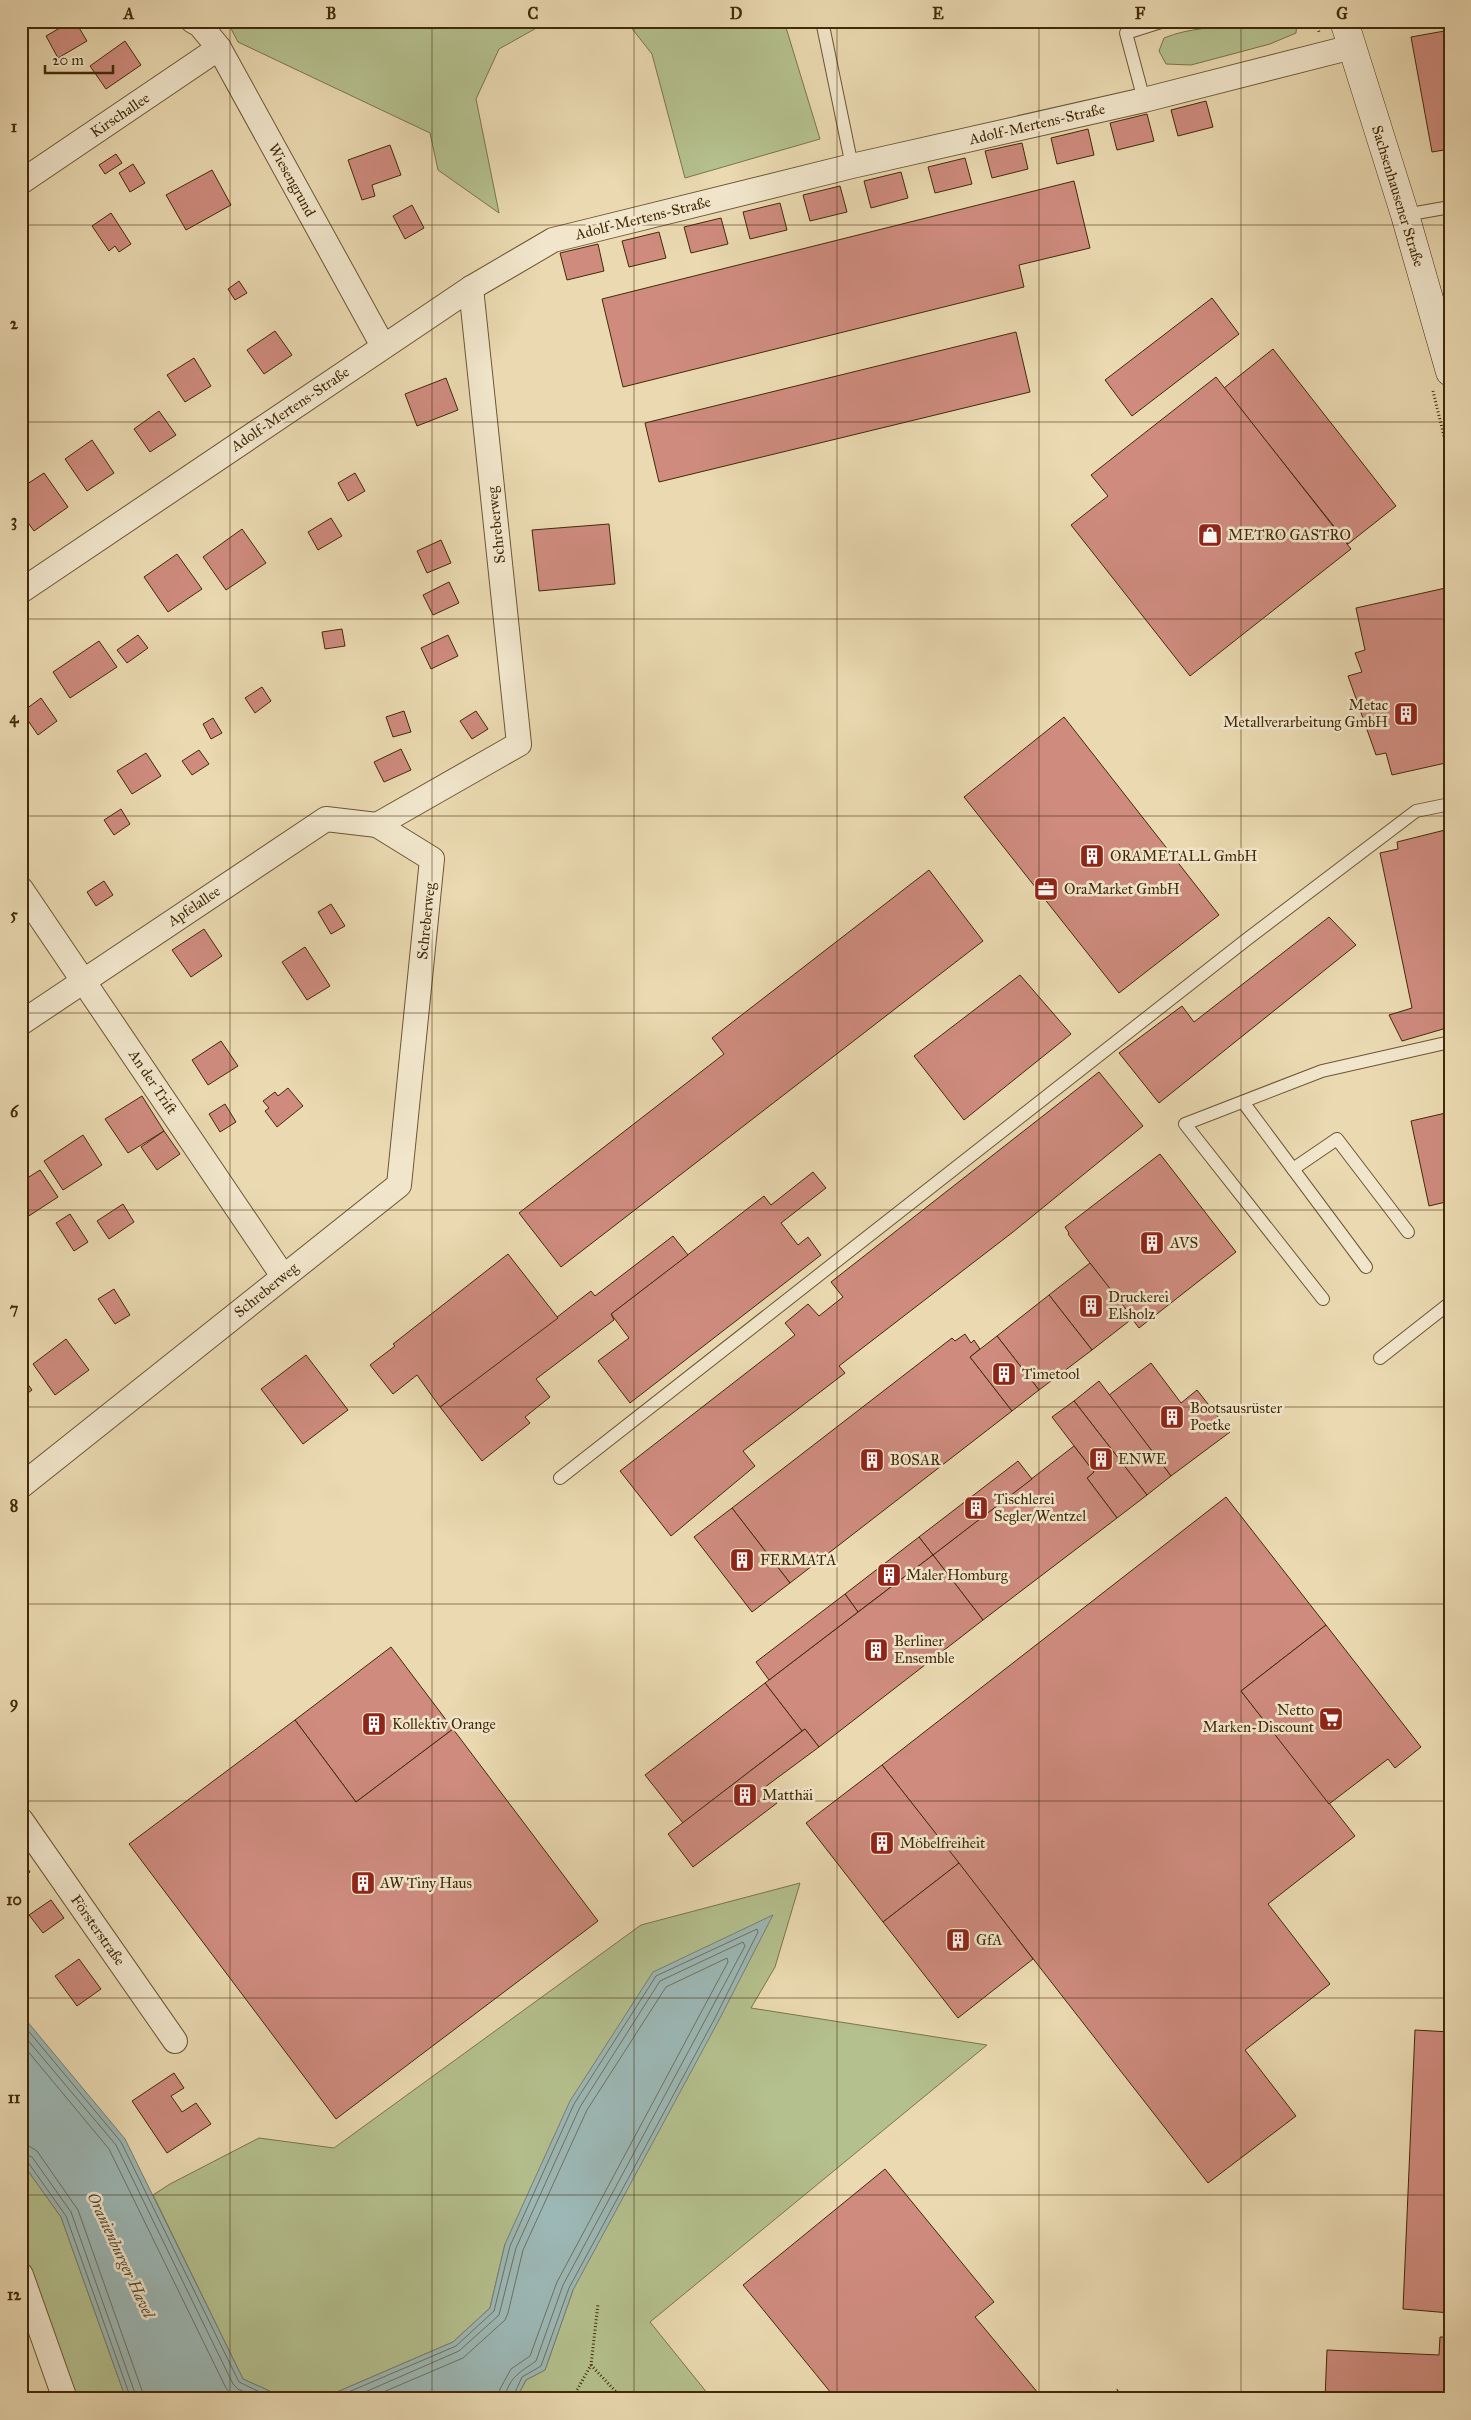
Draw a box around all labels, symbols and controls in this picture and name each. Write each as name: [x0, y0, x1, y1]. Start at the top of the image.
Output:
text: A: [123, 4, 135, 23]
text: B: [326, 4, 336, 23]
text: C: [528, 4, 539, 23]
text: D: [730, 4, 743, 23]
text: E: [932, 4, 944, 23]
text: F: [1135, 4, 1146, 23]
text: G: [1336, 4, 1348, 23]
scale bar: [45, 42, 112, 74]
text: 20 m: [52, 51, 84, 69]
street label: Kirschallee: [87, 89, 153, 141]
street label: Adolf-Mertens-Straße: [966, 100, 1107, 149]
text: 1: [11, 117, 18, 136]
street label: Sachsenhausener Straße: [1368, 123, 1428, 269]
street label: Wiesengrund: [265, 140, 320, 220]
street label: Adolf-Mertens-Straße: [572, 192, 713, 244]
text: 2: [10, 314, 19, 333]
street label: Adolf-Mertens-Straße: [227, 363, 353, 456]
street label: Schreberweg: [483, 485, 509, 564]
text: 3: [11, 511, 17, 531]
shop icon: METRO GASTRO: [1197, 522, 1223, 548]
place label: METRO GASTRO: [1228, 526, 1351, 544]
place label: Metac Metallverarbeitung GmbH: [1223, 696, 1388, 731]
building icon: Metac Metallverarbeitung GmbH: [1393, 701, 1419, 727]
text: 4: [10, 708, 20, 728]
building icon: ORAMETALL GmbH: [1079, 843, 1105, 869]
place label: ORAMETALL GmbH: [1110, 847, 1257, 865]
office icon: OraMarket GmbH: [1033, 876, 1059, 902]
place label: OraMarket GmbH: [1064, 880, 1180, 898]
street label: Schreberweg: [413, 881, 439, 960]
street label: Apfelallee: [163, 882, 224, 931]
text: 5: [10, 905, 18, 924]
street label: An der Trift: [124, 1045, 182, 1118]
text: 6: [10, 1102, 19, 1121]
building icon: AVS: [1139, 1230, 1165, 1256]
place label: AVS: [1169, 1234, 1198, 1252]
street label: Schreberweg: [230, 1258, 302, 1321]
place label: Druckerei Elsholz: [1108, 1288, 1169, 1323]
building icon: Druckerei Elsholz: [1078, 1293, 1104, 1319]
text: 7: [10, 1299, 19, 1318]
building icon: Timetool: [991, 1361, 1017, 1387]
place label: Timetool: [1022, 1365, 1081, 1383]
place label: Bootsausrüster Poetke: [1190, 1399, 1283, 1434]
building icon: Bootsausrüster Poetke: [1159, 1404, 1185, 1430]
building icon: ENWE: [1088, 1446, 1114, 1472]
building icon: BOSAR: [859, 1447, 885, 1473]
place label: ENWE: [1118, 1450, 1167, 1468]
place label: BOSAR: [890, 1451, 941, 1469]
place label: Tischlerei Segler/Wentzel: [994, 1490, 1087, 1525]
building icon: Tischlerei Segler/Wentzel: [963, 1495, 989, 1521]
text: 8: [10, 1496, 18, 1515]
building icon: FERMATA: [729, 1547, 755, 1573]
place label: FERMATA: [760, 1551, 836, 1569]
building icon: Maler Homburg: [876, 1562, 902, 1588]
place label: Maler Homburg: [906, 1566, 1009, 1584]
place label: Berliner Ensemble: [894, 1632, 955, 1667]
building icon: Berliner Ensemble: [863, 1637, 889, 1663]
text: 9: [10, 1693, 18, 1713]
place label: Netto Marken-Discount: [1203, 1701, 1315, 1736]
supermarket icon: Netto Marken-Discount: [1318, 1706, 1344, 1732]
building icon: Kollektiv Orange: [361, 1711, 387, 1737]
place label: Kollektiv Orange: [392, 1715, 496, 1733]
building icon: Matthäi: [732, 1782, 758, 1808]
place label: Matthäi: [762, 1786, 813, 1804]
building icon: Möbelfreiheit: [869, 1830, 895, 1856]
place label: Möbelfreiheit: [900, 1834, 986, 1852]
building icon: AW Tiny Haus: [350, 1870, 376, 1896]
place label: AW Tiny Haus: [379, 1874, 472, 1892]
text: 10: [6, 1890, 22, 1909]
street label: Försterstraße: [67, 1891, 129, 1969]
building icon: GfA: [945, 1927, 971, 1953]
place label: GfA: [976, 1931, 1002, 1949]
text: 11: [8, 2088, 21, 2107]
water label: Oranienburger Havel: [84, 2189, 159, 2322]
text: 12: [7, 2285, 22, 2304]

